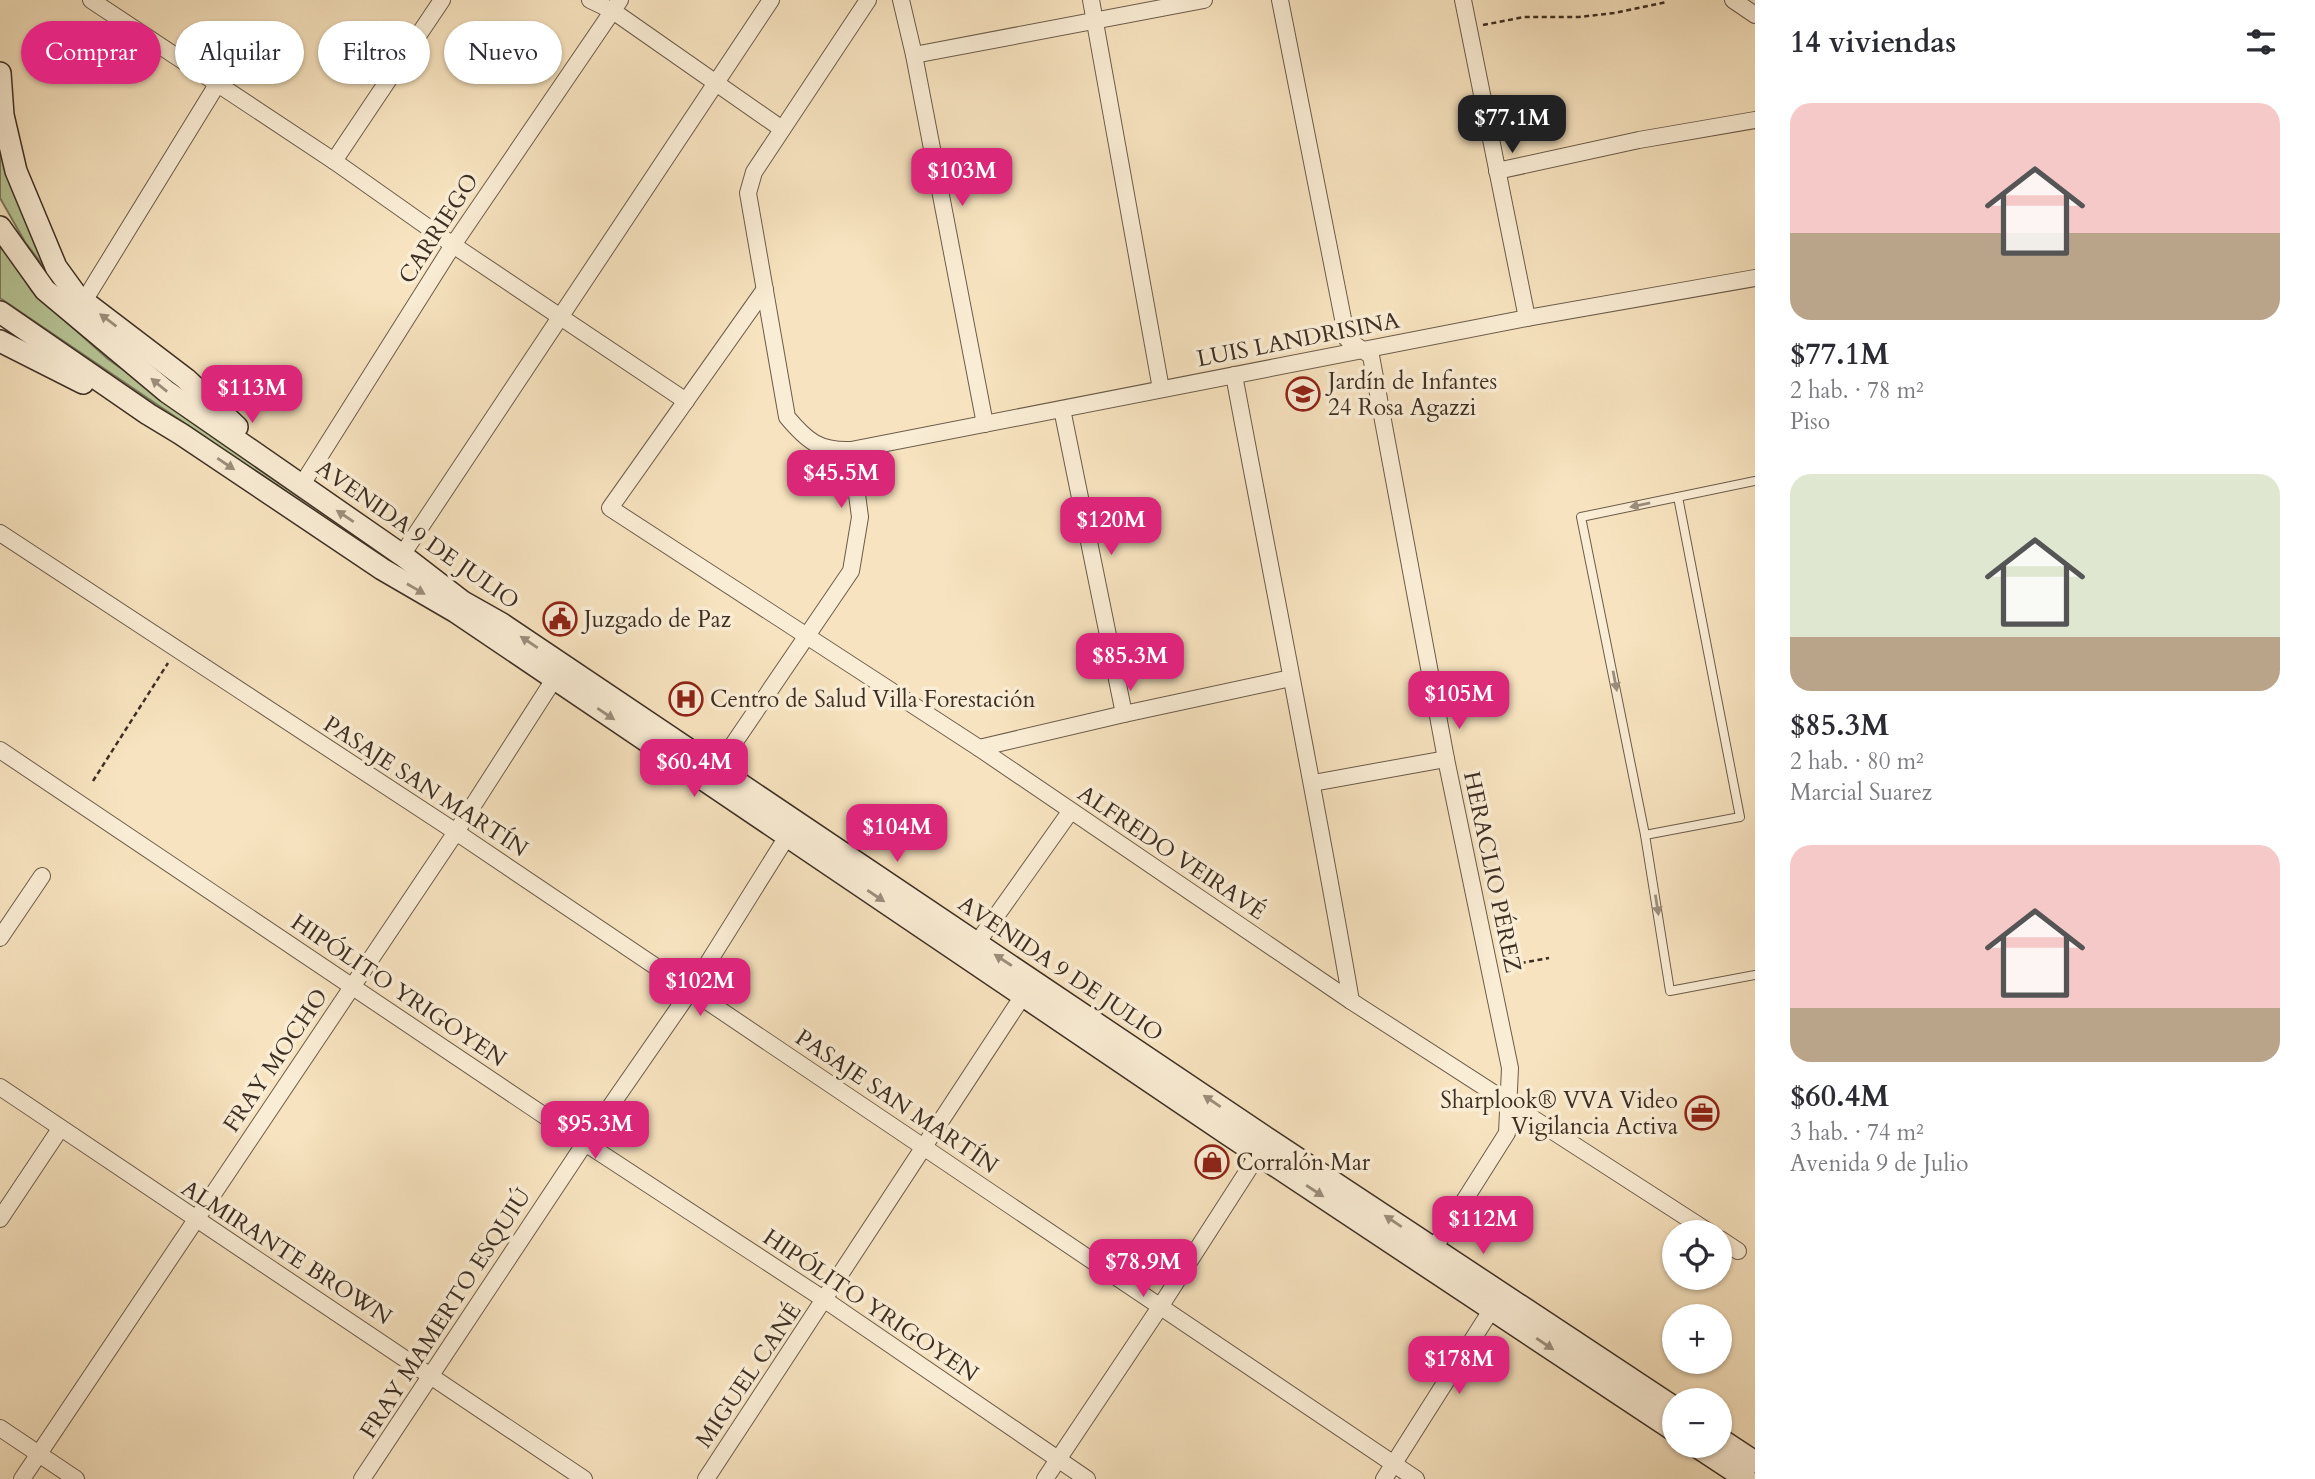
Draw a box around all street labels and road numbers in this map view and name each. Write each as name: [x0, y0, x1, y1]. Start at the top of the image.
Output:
street label: CARRIEGO: [391, 167, 486, 290]
street label: LUIS LANDRISINA: [1194, 305, 1403, 374]
street label: AVENIDA 9 DE JULIO: [310, 452, 525, 616]
street label: PASAJE SAN MARTÍN: [317, 709, 534, 864]
street label: HERACLIO PÉREZ: [1456, 768, 1529, 976]
street label: ALFREDO VEIRAVÉ: [1072, 778, 1272, 927]
street label: AVENIDA 9 DE JULIO: [952, 888, 1169, 1049]
street label: HIPÓLITO YRIGOYEN: [285, 906, 513, 1074]
street label: FRAY MOCHO: [216, 982, 335, 1138]
street label: PASAJE SAN MARTÍN: [789, 1022, 1004, 1181]
street label: ALMIRANTE BROWN: [175, 1173, 398, 1332]
street label: FRAY MAMERTO ESQUIÚ: [352, 1181, 538, 1444]
street label: HIPÓLITO YRIGOYEN: [757, 1221, 985, 1389]
street label: MIGUEL CANÉ: [688, 1297, 808, 1454]

